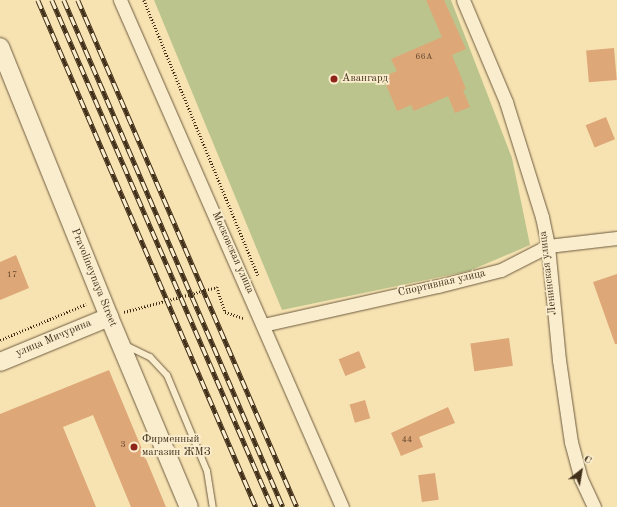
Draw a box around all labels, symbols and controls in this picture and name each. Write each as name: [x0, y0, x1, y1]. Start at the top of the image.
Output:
house number: 66А: [415, 52, 433, 62]
place label: Авангард: [342, 72, 388, 86]
marker: Авангард: [329, 74, 339, 84]
street label: Московская улица: [208, 210, 256, 296]
street label: Pravolineynaya Street: [67, 227, 119, 329]
street label: Ленинская улица: [537, 230, 561, 316]
street label: Спортивная улица: [397, 268, 487, 300]
house number: 17: [7, 270, 17, 280]
street label: улица Мичурина: [14, 317, 94, 361]
place label: Фирменный магазин ЖМЗ: [142, 434, 211, 460]
house number: 44: [402, 435, 412, 445]
house number: 3: [120, 440, 126, 450]
marker: Фирменный магазин ЖМЗ: [129, 442, 139, 452]
north arrow: [561, 451, 601, 491]
text: С: [581, 454, 593, 467]

